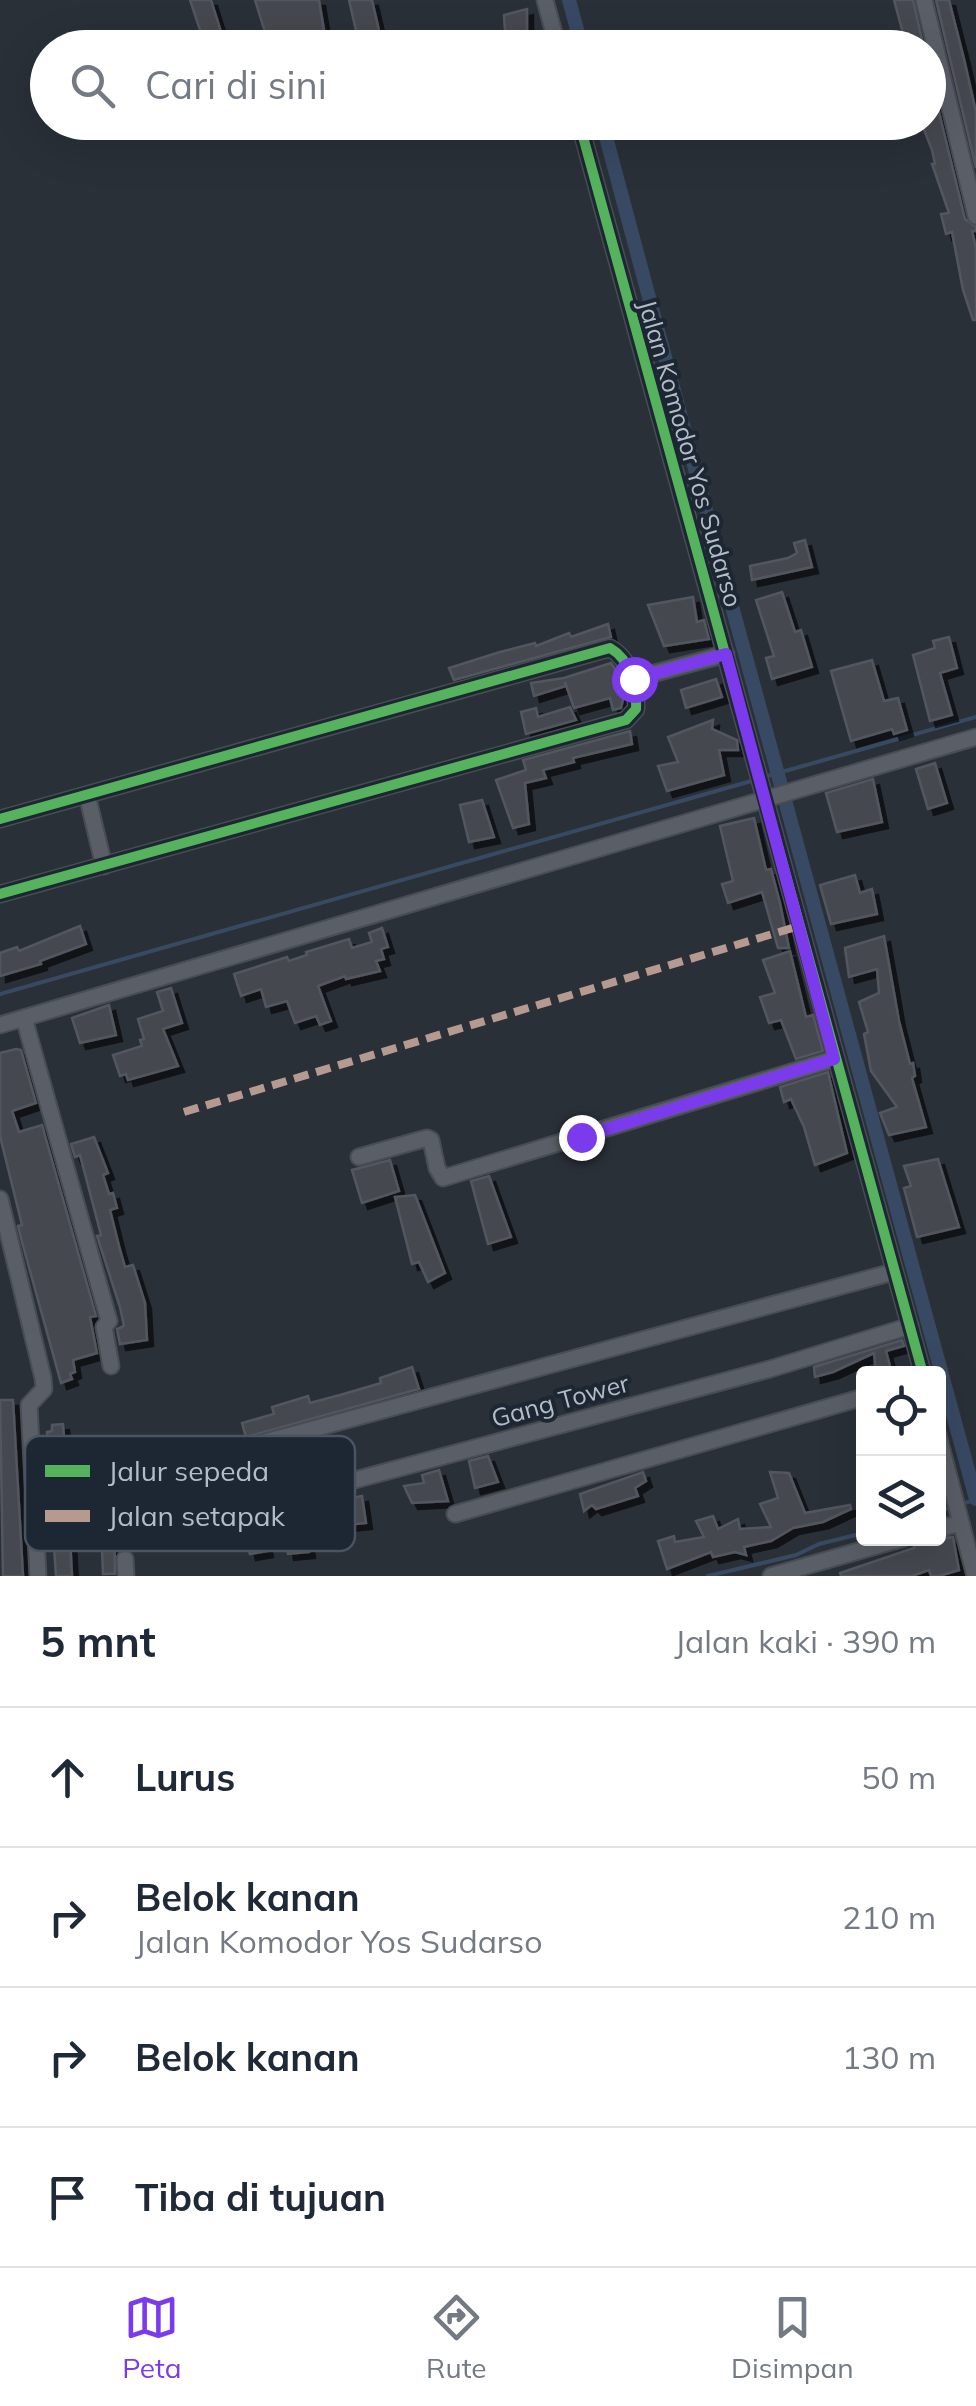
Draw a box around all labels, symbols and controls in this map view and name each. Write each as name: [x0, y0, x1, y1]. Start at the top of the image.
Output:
search box: [30, 30, 946, 140]
icon: search: [65, 58, 120, 113]
text: Cari di sini: [145, 61, 327, 109]
street label: Jalan Komodor Yos Sudarso: [632, 296, 750, 610]
route start: [612, 657, 658, 703]
route end: [559, 1115, 605, 1161]
map controls: [856, 1366, 946, 1546]
button: locate: [856, 1366, 946, 1456]
street label: Gang Tower: [488, 1367, 632, 1433]
legend: [25, 1436, 355, 1551]
text: Jalur sepeda: [108, 1453, 269, 1488]
button: layers: [856, 1456, 946, 1546]
text: Jalan setapak: [108, 1498, 286, 1533]
text: 5 mnt: [40, 1615, 156, 1668]
text: Jalan kaki · 390 m: [675, 1621, 936, 1661]
icon: ahead: [40, 1750, 95, 1805]
text: Lurus: [135, 1753, 235, 1801]
text: 50 m: [861, 1757, 936, 1797]
text: Belok kanan: [135, 1873, 360, 1921]
icon: right: [40, 1890, 95, 1945]
text: 210 m: [842, 1897, 936, 1937]
text: Jalan Komodor Yos Sudarso: [135, 1921, 542, 1961]
icon: right: [40, 2030, 95, 2085]
text: Belok kanan: [135, 2033, 360, 2081]
text: 130 m: [842, 2037, 936, 2077]
icon: arrive: [40, 2170, 95, 2225]
text: Tiba di tujuan: [135, 2173, 386, 2221]
tab: Peta: [122, 2290, 182, 2385]
tab: Rute: [426, 2290, 487, 2385]
tab: Disimpan: [731, 2290, 854, 2385]

